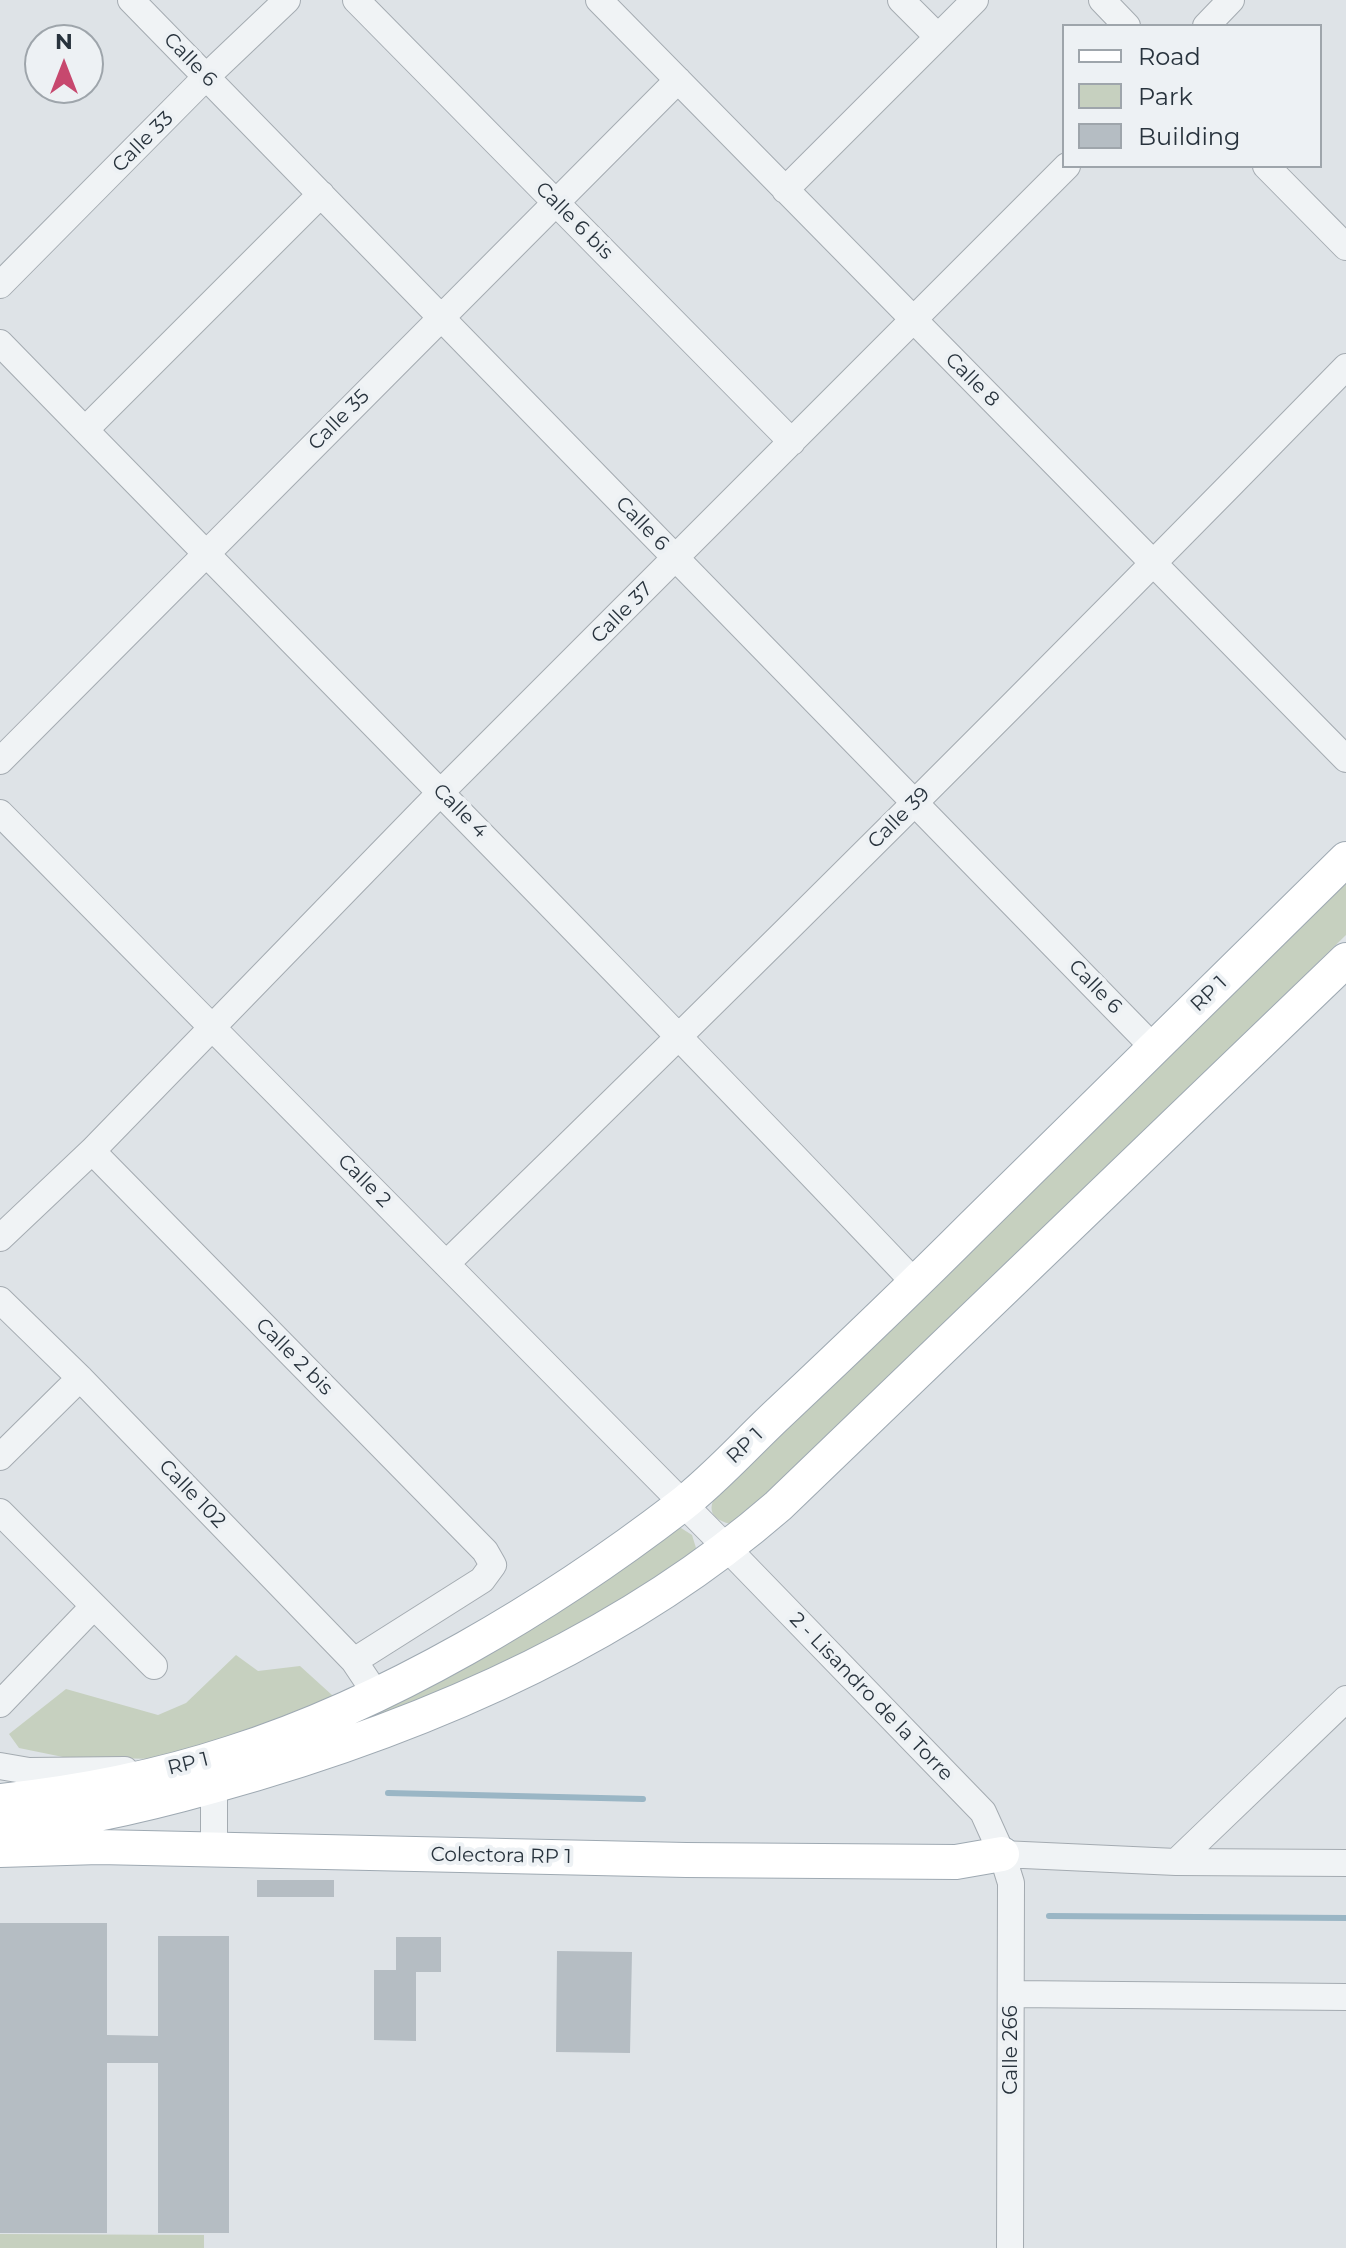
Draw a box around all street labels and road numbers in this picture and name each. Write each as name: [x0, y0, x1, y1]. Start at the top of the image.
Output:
street label: Calle 6: [158, 28, 222, 92]
street label: Calle 33: [108, 107, 178, 177]
street label: Calle 6 bis: [530, 177, 618, 265]
street label: Calle 8: [940, 348, 1004, 412]
street label: Calle 35: [304, 385, 374, 455]
street label: Calle 6: [610, 492, 674, 556]
street label: Calle 37: [586, 577, 658, 649]
street label: Calle 4: [428, 779, 492, 843]
street label: Calle 39: [863, 782, 935, 854]
street label: Calle 6: [1063, 955, 1127, 1019]
street label: RP 1: [1186, 971, 1232, 1017]
street label: Calle 2: [332, 1149, 396, 1213]
street label: Calle 2 bis: [250, 1313, 338, 1401]
street label: RP 1: [722, 1423, 768, 1469]
street label: Calle 102: [154, 1455, 230, 1533]
street label: 2 - Lisandro de la Torre: [784, 1608, 958, 1786]
street label: RP 1: [165, 1747, 211, 1781]
street label: Colectora RP 1: [430, 1843, 572, 1869]
street label: Calle 266: [999, 2005, 1023, 2095]

